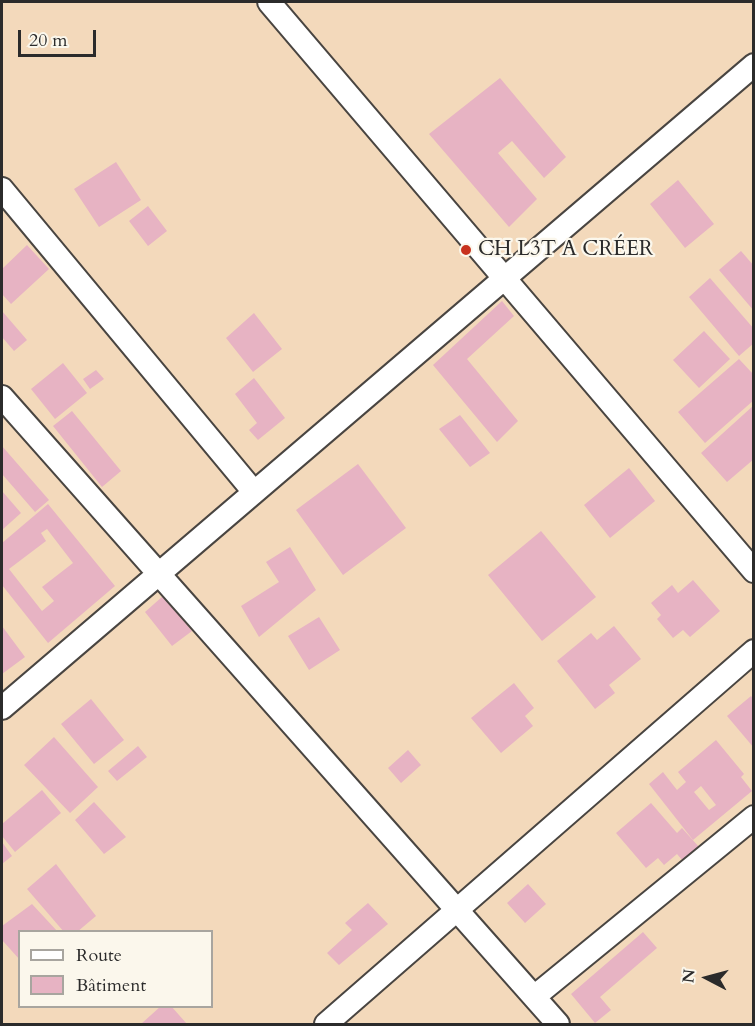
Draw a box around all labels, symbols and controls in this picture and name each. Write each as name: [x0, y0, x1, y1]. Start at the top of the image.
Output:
scale bar: [21, 18, 99, 56]
text: 20 m: [29, 28, 68, 53]
place label: CH L3T A CRÉER: [478, 237, 653, 263]
marker: CH L3T A CRÉER: [459, 243, 473, 257]
legend: [18, 930, 213, 1008]
text: Route: [76, 943, 122, 968]
north arrow: [677, 948, 737, 1008]
text: N: [677, 968, 701, 984]
text: Bâtiment: [76, 973, 146, 998]

